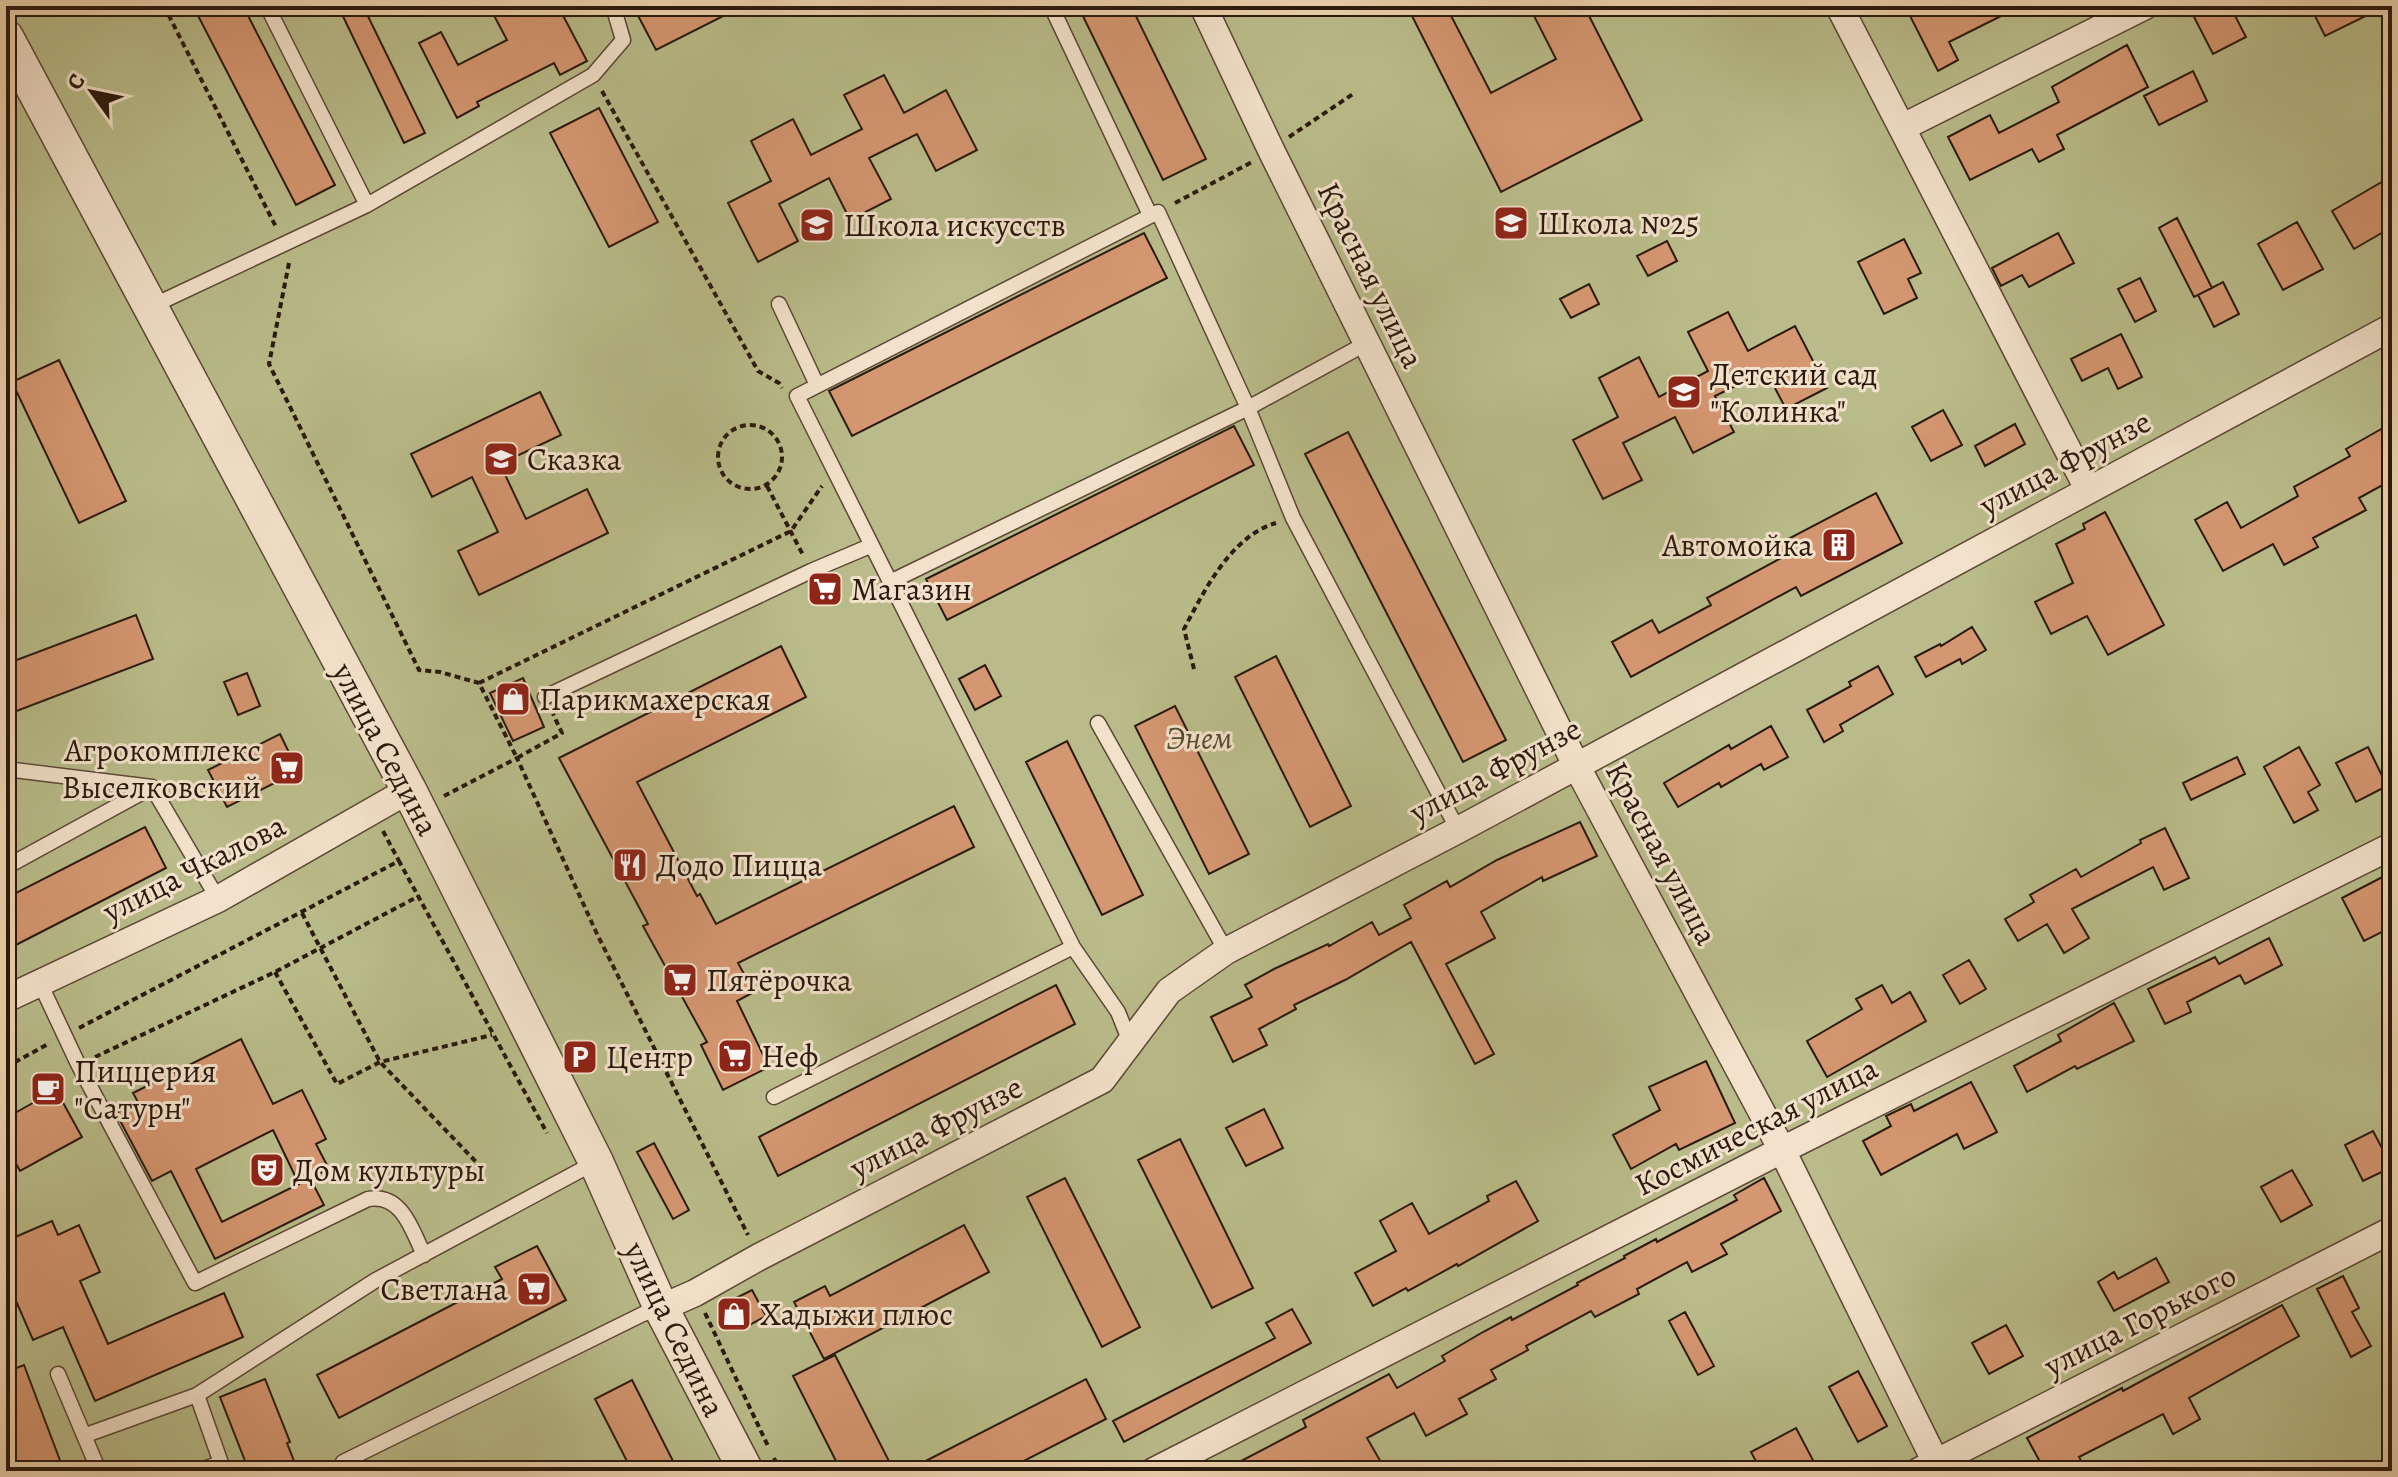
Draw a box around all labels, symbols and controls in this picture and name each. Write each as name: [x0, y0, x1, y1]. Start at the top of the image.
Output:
north arrow: [52, 52, 132, 132]
text: С: [60, 68, 92, 96]
street label: Красная улица: [1307, 175, 1435, 376]
place label: Школа №25: [1537, 201, 1699, 245]
place label: Школа искусств: [843, 203, 1066, 247]
school or university icon: Школа №25: [1492, 204, 1530, 242]
school or university icon: Школа искусств: [798, 206, 836, 244]
place label: Детский сад "Колинка": [1710, 352, 1878, 433]
school or university icon: Детский сад "Колинка": [1665, 373, 1703, 411]
street label: улица Фрунзе: [1971, 399, 2158, 527]
place label: Сказка: [527, 437, 622, 481]
school or university icon: Сказка: [482, 440, 520, 478]
place label: Автомойка: [1661, 523, 1813, 567]
building icon: Автомойка: [1820, 526, 1858, 564]
place label: Магазин: [851, 567, 972, 611]
supermarket icon: Магазин: [806, 570, 844, 608]
street label: улица Седина: [322, 654, 450, 843]
place label: Парикмахерская: [539, 677, 771, 721]
shop icon: Парикмахерская: [494, 680, 532, 718]
street label: улица Фрунзе: [1401, 706, 1588, 834]
park label: Энем: [1166, 716, 1232, 760]
place label: Агрокомплекс Выселковский: [62, 728, 261, 809]
supermarket icon: Агрокомплекс Выселковский: [268, 749, 306, 787]
street label: Красная улица: [1595, 753, 1729, 953]
street label: улица Чкалова: [94, 803, 293, 933]
place label: Додо Пицца: [656, 843, 823, 887]
restaurant icon: Додо Пицца: [611, 846, 649, 884]
place label: Пятёрочка: [706, 958, 852, 1002]
supermarket icon: Пятёрочка: [661, 961, 699, 999]
place label: Неф: [761, 1034, 819, 1078]
place label: Центр: [606, 1035, 693, 1079]
supermarket icon: Неф: [716, 1037, 754, 1075]
parking icon: Центр: [561, 1038, 599, 1076]
street label: Космическая улица: [1627, 1046, 1885, 1206]
place label: Пиццерия "Сатурн": [74, 1049, 216, 1130]
street label: улица Фрунзе: [841, 1065, 1030, 1190]
cafe icon: Пиццерия "Сатурн": [29, 1070, 67, 1108]
place label: Дом культуры: [293, 1148, 485, 1192]
theatre icon: Дом культуры: [248, 1151, 286, 1189]
street label: улица Седина: [613, 1233, 736, 1424]
street label: улица Горького: [2035, 1253, 2244, 1388]
place label: Светлана: [381, 1267, 508, 1311]
supermarket icon: Светлана: [515, 1270, 553, 1308]
place label: Хадыжи плюс: [760, 1292, 953, 1336]
shop icon: Хадыжи плюс: [715, 1295, 753, 1333]

